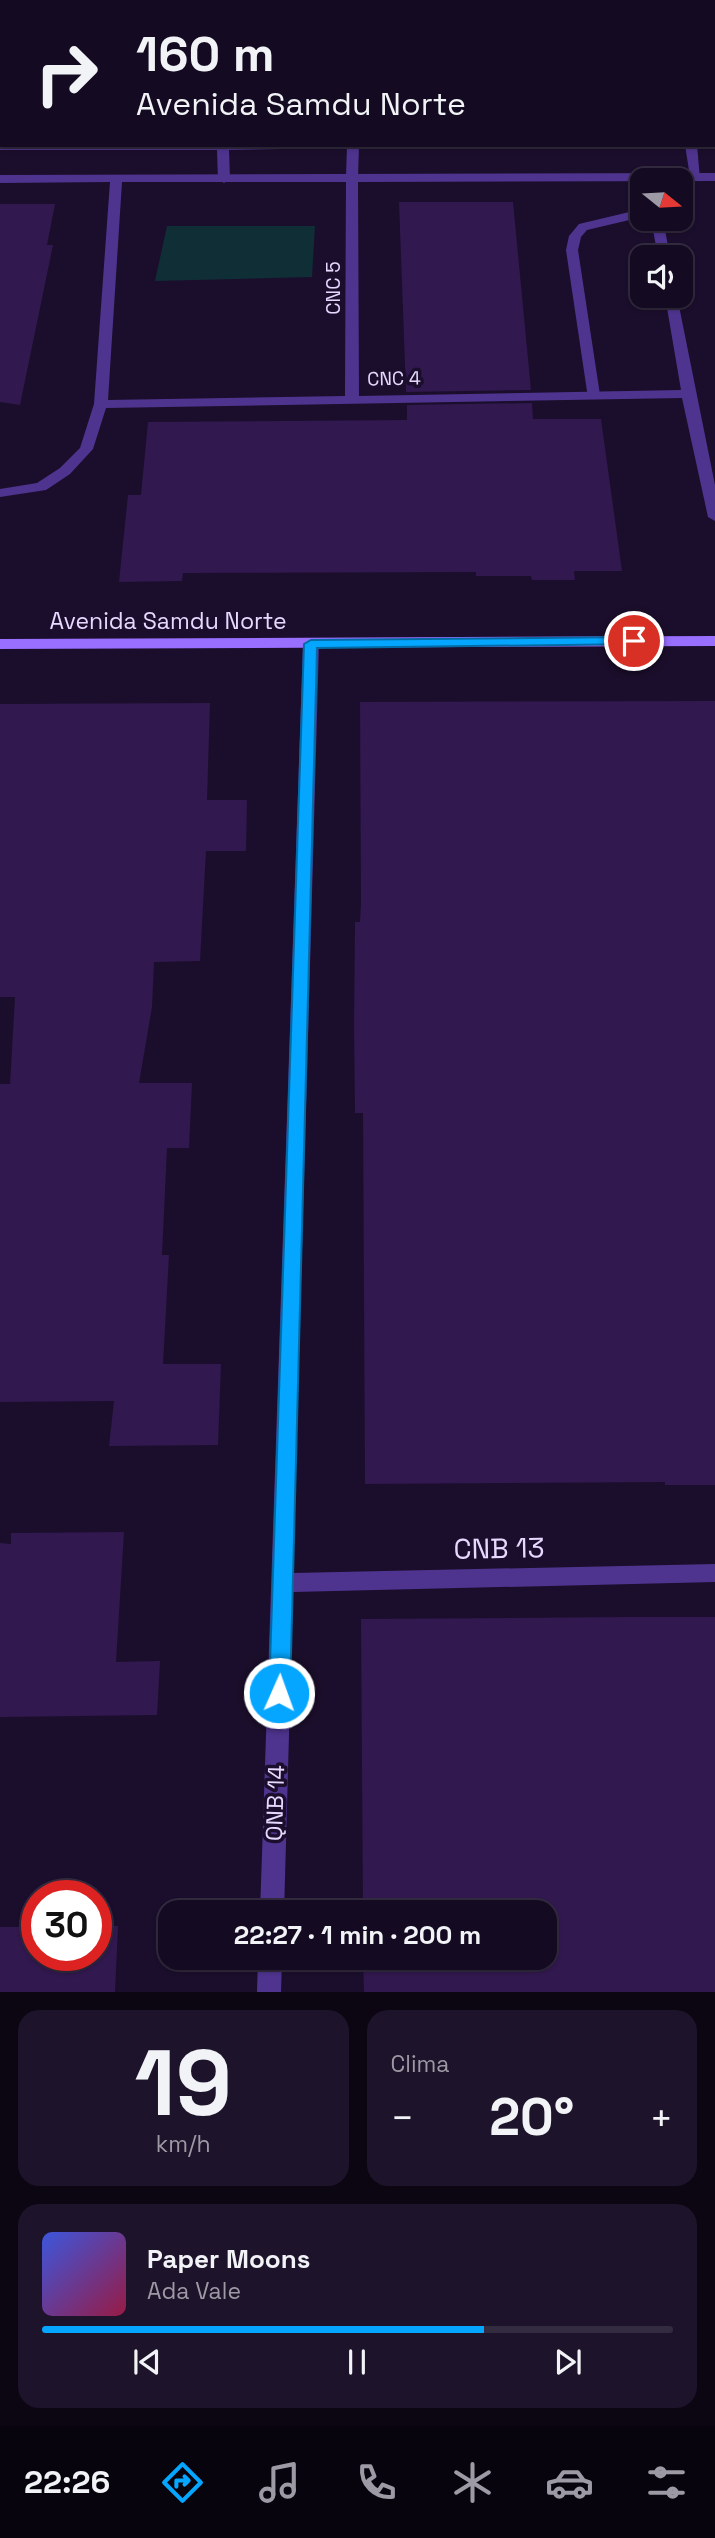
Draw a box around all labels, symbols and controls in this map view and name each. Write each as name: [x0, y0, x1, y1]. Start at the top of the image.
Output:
text: 160 m: [136, 23, 274, 85]
icon: right: [21, 28, 112, 119]
text: Avenida Samdu Norte: [136, 84, 466, 124]
north arrow: [630, 168, 693, 231]
map controls: [630, 168, 693, 308]
button: sound: [630, 245, 693, 308]
street label: CNC 5: [321, 261, 346, 315]
street label: CNC 4: [367, 366, 421, 391]
street label: Avenida Samdu Norte: [49, 606, 287, 636]
pin: [604, 611, 664, 671]
icon: arrive: [615, 622, 653, 660]
street label: CNB 13: [453, 1529, 545, 1567]
position arrow: [242, 1656, 316, 1730]
street label: QNB 14: [259, 1765, 291, 1841]
speed limit sign: 30: [21, 1880, 112, 1971]
text: 22:27 · 1 min · 200 m: [234, 1918, 481, 1952]
text: 19: [135, 2025, 232, 2142]
text: Clima: [391, 2049, 450, 2079]
text: 20°: [489, 2084, 574, 2150]
text: −: [391, 2094, 414, 2142]
text: +: [649, 2094, 673, 2142]
text: km/h: [156, 2129, 211, 2159]
text: Paper Moons: [147, 2242, 310, 2276]
text: Ada Vale: [147, 2276, 241, 2306]
icon: previous: [128, 2343, 166, 2381]
icon: pause: [338, 2343, 376, 2381]
icon: next: [549, 2343, 587, 2381]
icon: directions: [158, 2458, 207, 2507]
icon: music: [255, 2458, 304, 2507]
icon: phone: [352, 2458, 401, 2507]
icon: climate: [448, 2458, 497, 2507]
icon: car: [545, 2458, 594, 2507]
icon: filters: [642, 2458, 691, 2507]
text: 22:26: [24, 2462, 110, 2502]

